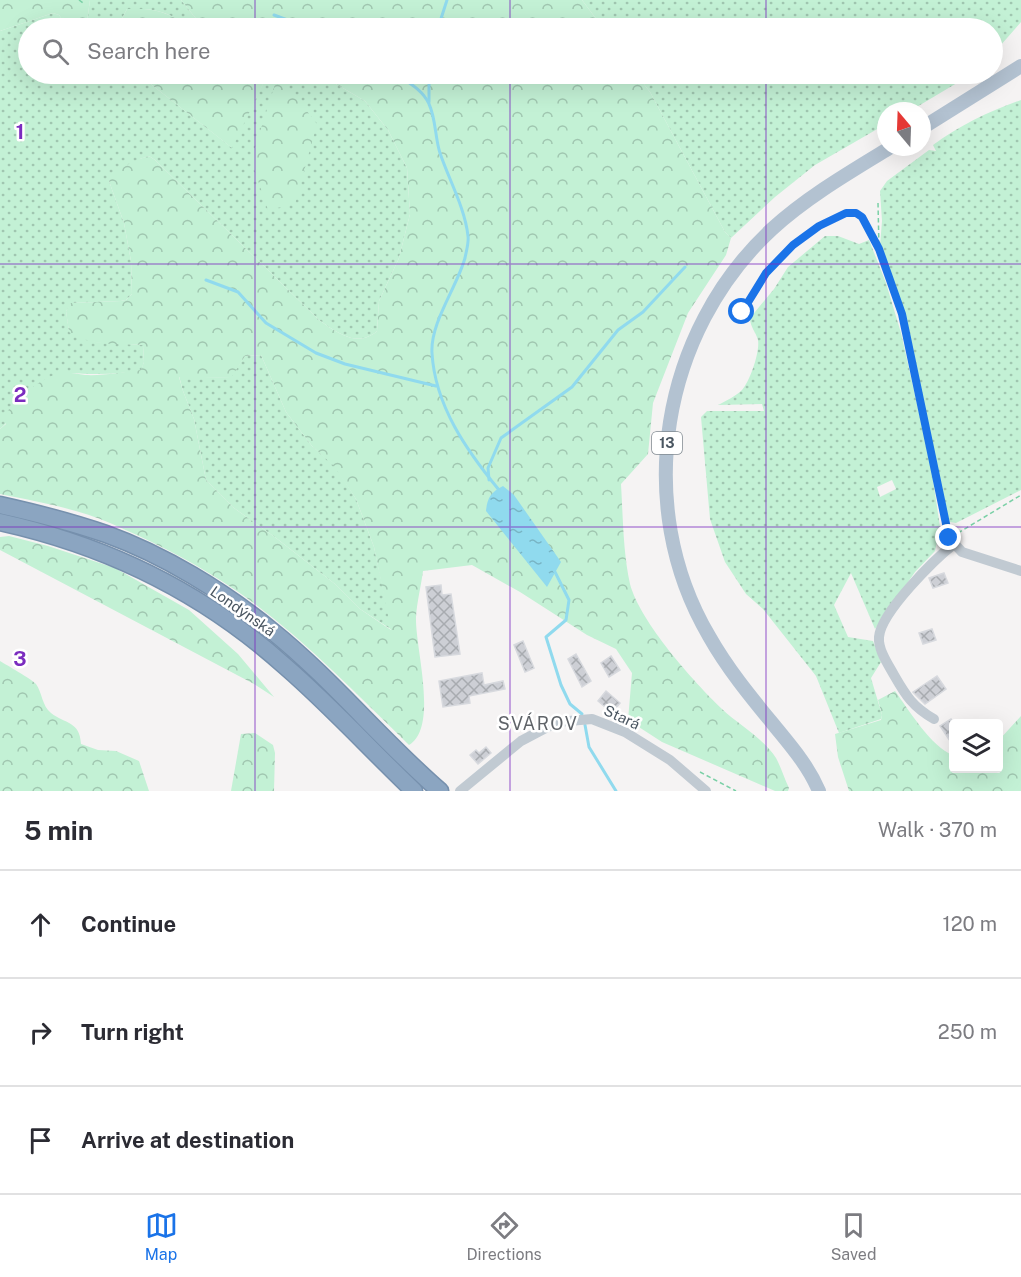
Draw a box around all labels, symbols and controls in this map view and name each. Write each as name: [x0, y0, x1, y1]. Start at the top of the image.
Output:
search box: [18, 18, 1003, 84]
icon: search: [39, 35, 72, 68]
text: Search here: [87, 38, 211, 64]
north arrow: [877, 102, 931, 156]
text: 1: [16, 120, 24, 144]
route start: [728, 298, 754, 324]
text: 2: [14, 383, 26, 407]
road number: 13: [652, 432, 682, 454]
route end: [935, 524, 961, 550]
street label: Londýnská: [207, 582, 279, 640]
text: 3: [13, 647, 27, 671]
street label: Stará: [601, 701, 643, 733]
district label: SVÁROV: [498, 712, 578, 734]
map controls: [949, 719, 1003, 773]
button: layers: [949, 719, 1003, 773]
text: 5 min: [24, 815, 93, 846]
text: Walk · 370 m: [878, 818, 997, 842]
icon: ahead: [24, 908, 57, 941]
text: Continue: [81, 911, 176, 937]
text: 120 m: [943, 912, 997, 936]
icon: right: [24, 1016, 57, 1049]
text: Turn right: [81, 1019, 184, 1045]
text: 250 m: [938, 1020, 997, 1044]
icon: arrive: [24, 1124, 57, 1157]
text: Arrive at destination: [81, 1127, 294, 1153]
tab: Map: [145, 1209, 178, 1264]
tab: Directions: [467, 1209, 542, 1264]
tab: Saved: [831, 1209, 876, 1264]

